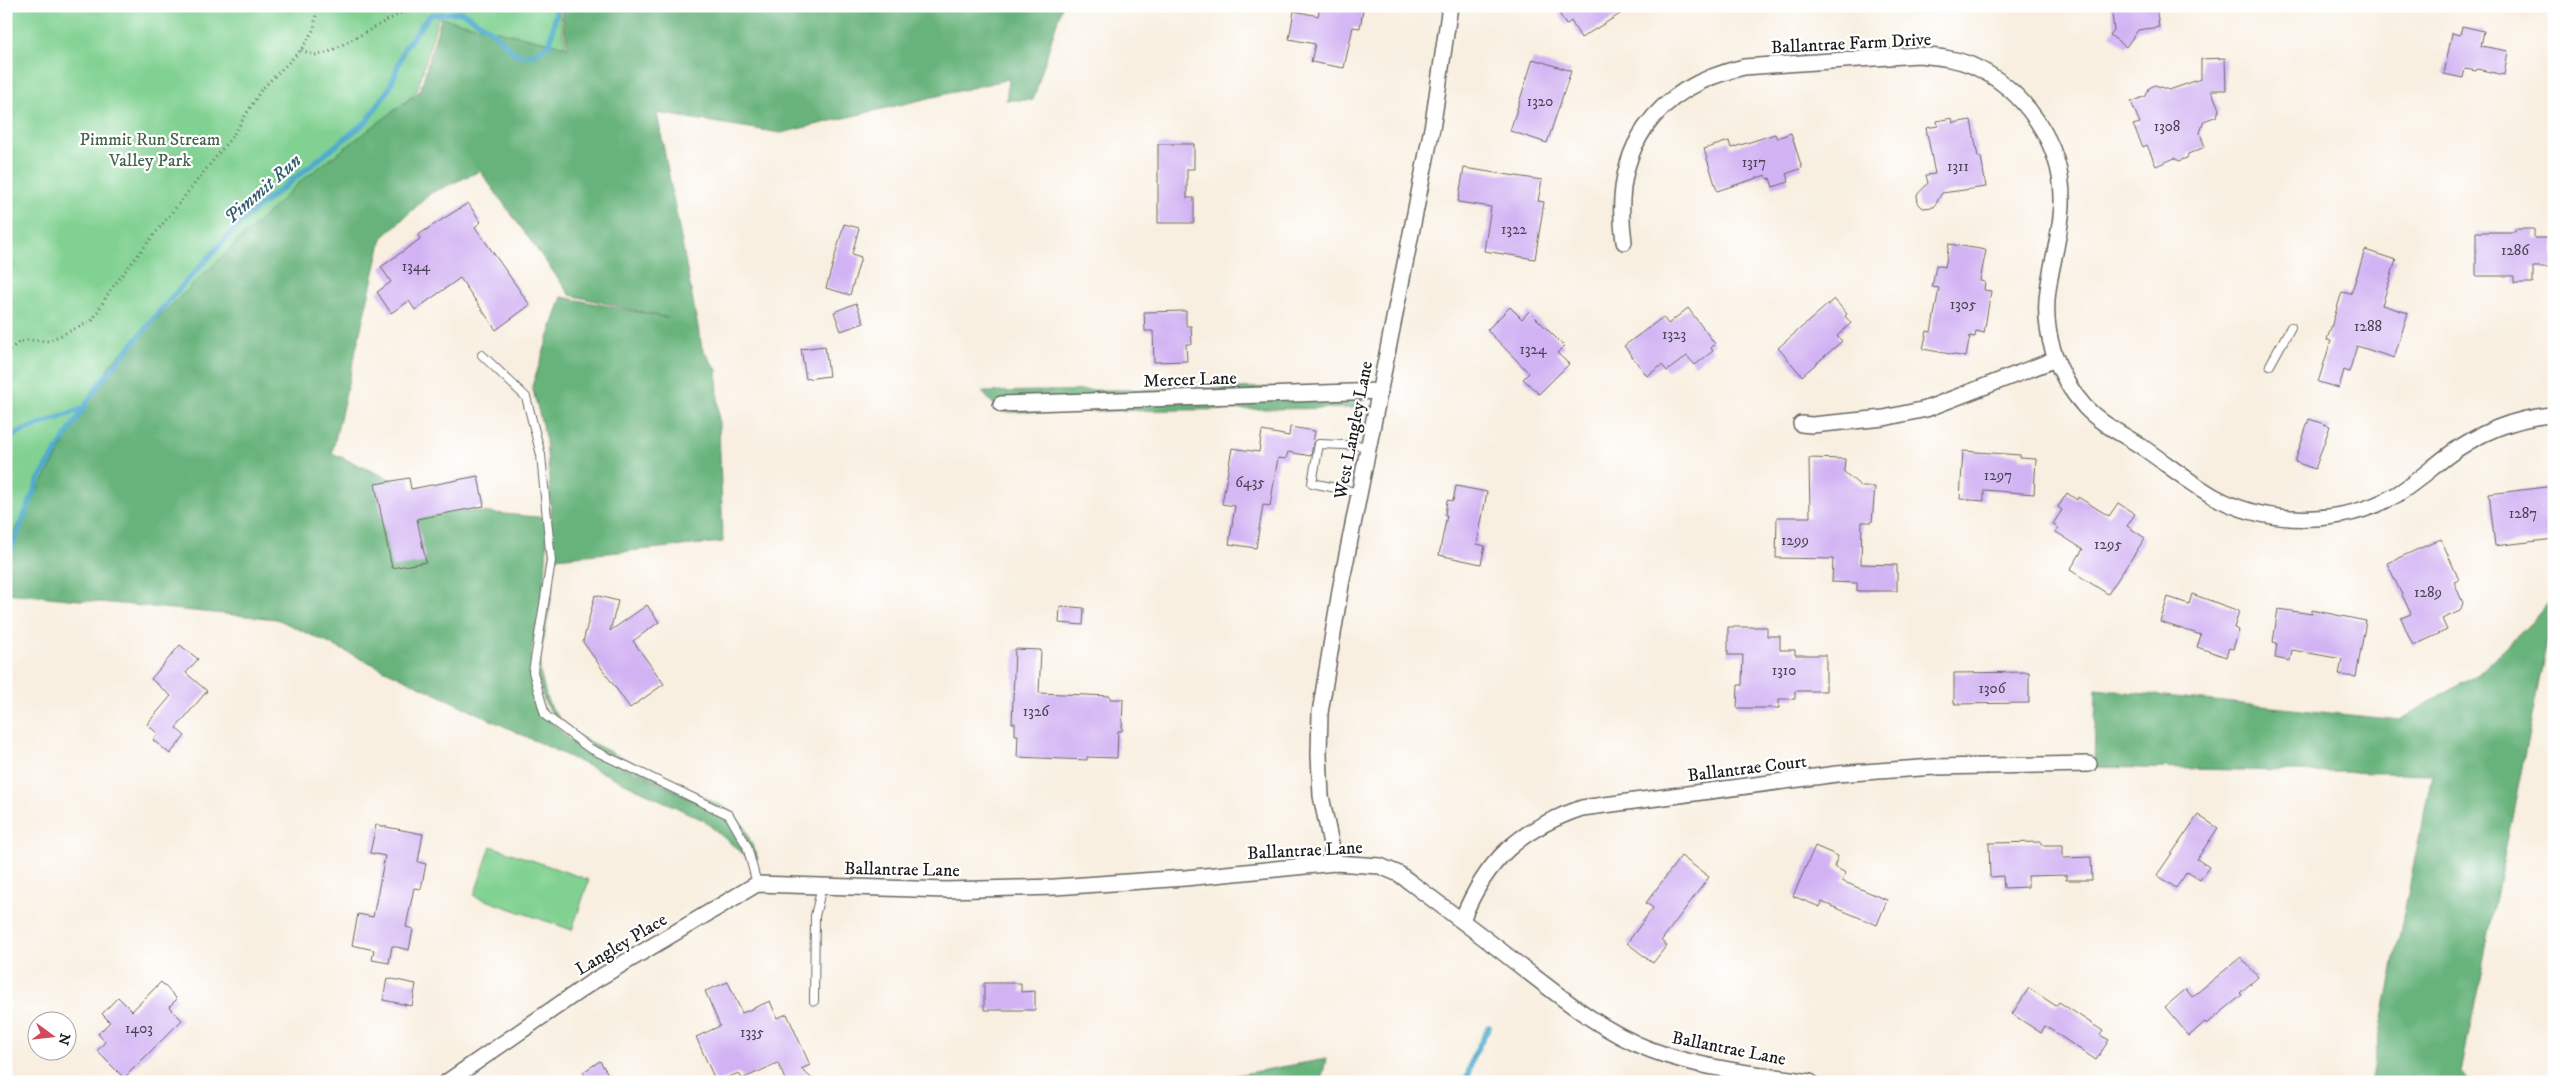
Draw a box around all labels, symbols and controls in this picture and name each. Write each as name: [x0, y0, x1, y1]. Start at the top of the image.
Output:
street label: Ballantrae Farm Drive: [1770, 29, 1932, 59]
house number: 1320: [1527, 92, 1553, 111]
house number: 1308: [2154, 117, 2180, 136]
park label: Pimmit Run Stream Valley Park: [80, 129, 220, 172]
water label: Pimmit Run: [220, 149, 306, 229]
house number: 1317: [1742, 153, 1766, 172]
house number: 1311: [1947, 157, 1969, 176]
house number: 1322: [1501, 220, 1528, 239]
house number: 1286: [2501, 241, 2530, 260]
house number: 1344: [402, 257, 431, 276]
house number: 1305: [1950, 295, 1977, 314]
house number: 1288: [2354, 317, 2382, 336]
house number: 1323: [1662, 325, 1686, 344]
house number: 1324: [1519, 340, 1547, 359]
street label: West Langley Lane: [1330, 359, 1378, 502]
street label: Mercer Lane: [1143, 367, 1237, 393]
house number: 1297: [1984, 466, 2012, 485]
house number: 6435: [1235, 473, 1265, 492]
house number: 1287: [2509, 504, 2537, 523]
house number: 1299: [1781, 531, 1809, 550]
house number: 1295: [2094, 535, 2122, 554]
house number: 1289: [2414, 583, 2442, 602]
house number: 1310: [1772, 661, 1796, 680]
house number: 1306: [1979, 679, 2007, 698]
house number: 1326: [1023, 702, 1050, 721]
street label: Ballantrae Court: [1686, 751, 1808, 787]
street label: Ballantrae Lane: [1247, 837, 1363, 865]
street label: Ballantrae Lane: [844, 858, 960, 882]
street label: Langley Place: [572, 909, 671, 981]
north arrow: [28, 1010, 78, 1060]
house number: 1403: [125, 1019, 153, 1038]
house number: 1335: [740, 1023, 765, 1042]
street label: Ballantrae Lane: [1670, 1027, 1788, 1071]
text: N: [53, 1031, 74, 1047]

